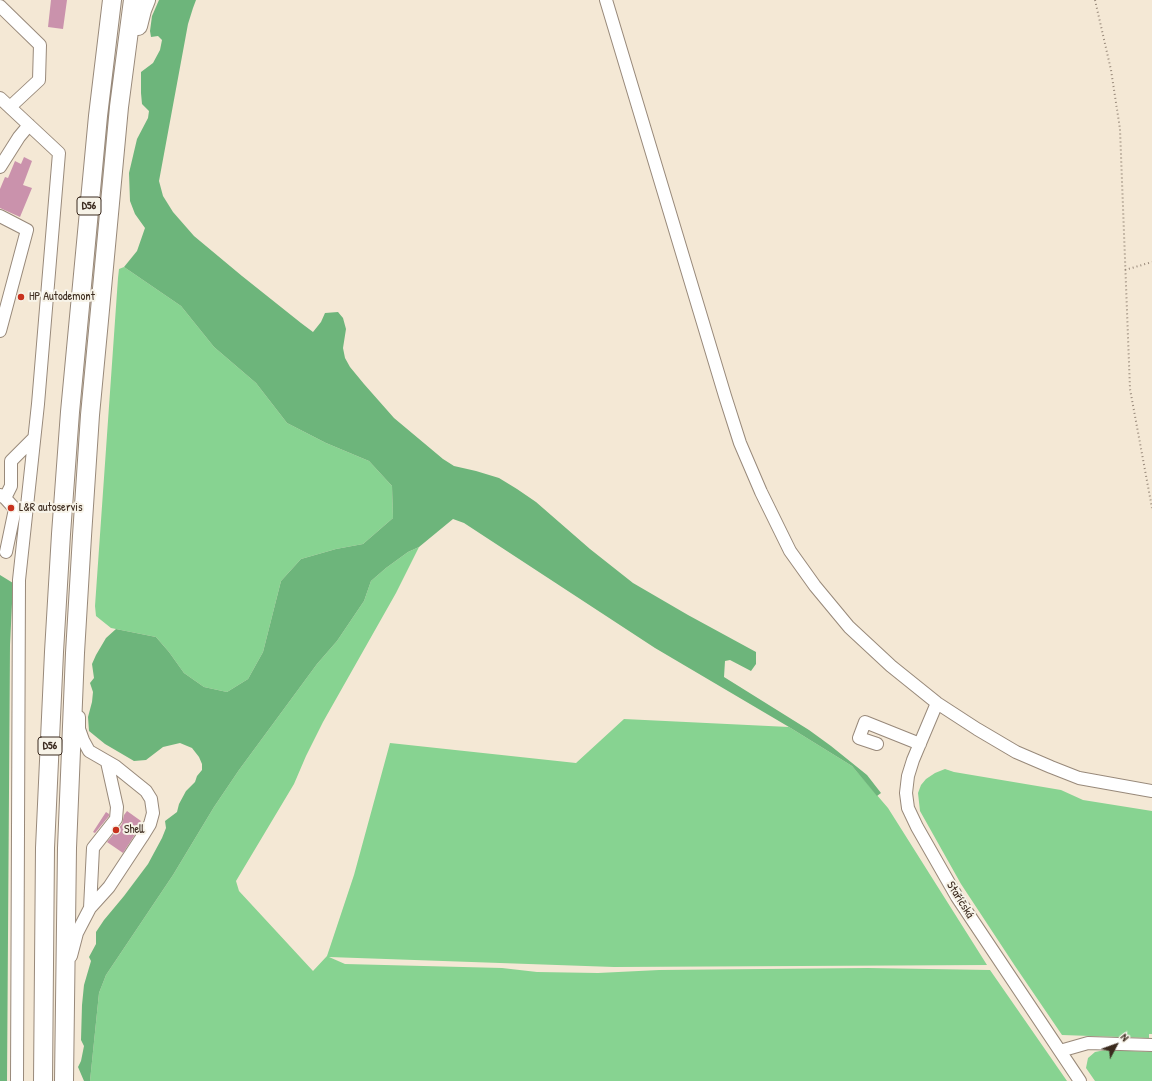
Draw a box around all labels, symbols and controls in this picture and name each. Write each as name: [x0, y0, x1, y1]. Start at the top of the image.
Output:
road number: D56: [77, 197, 101, 215]
place label: HP Autodemont: [29, 290, 95, 304]
marker: HP Autodemont: [16, 292, 26, 302]
place label: L&R autoservis: [19, 501, 83, 515]
marker: L&R autoservis: [6, 503, 16, 513]
road number: D56: [38, 737, 62, 755]
place label: Shell: [124, 823, 144, 837]
marker: Shell: [111, 825, 121, 835]
street label: Staříčská: [943, 879, 977, 921]
north arrow: [1096, 1025, 1136, 1065]
text: N: [1118, 1030, 1132, 1044]

